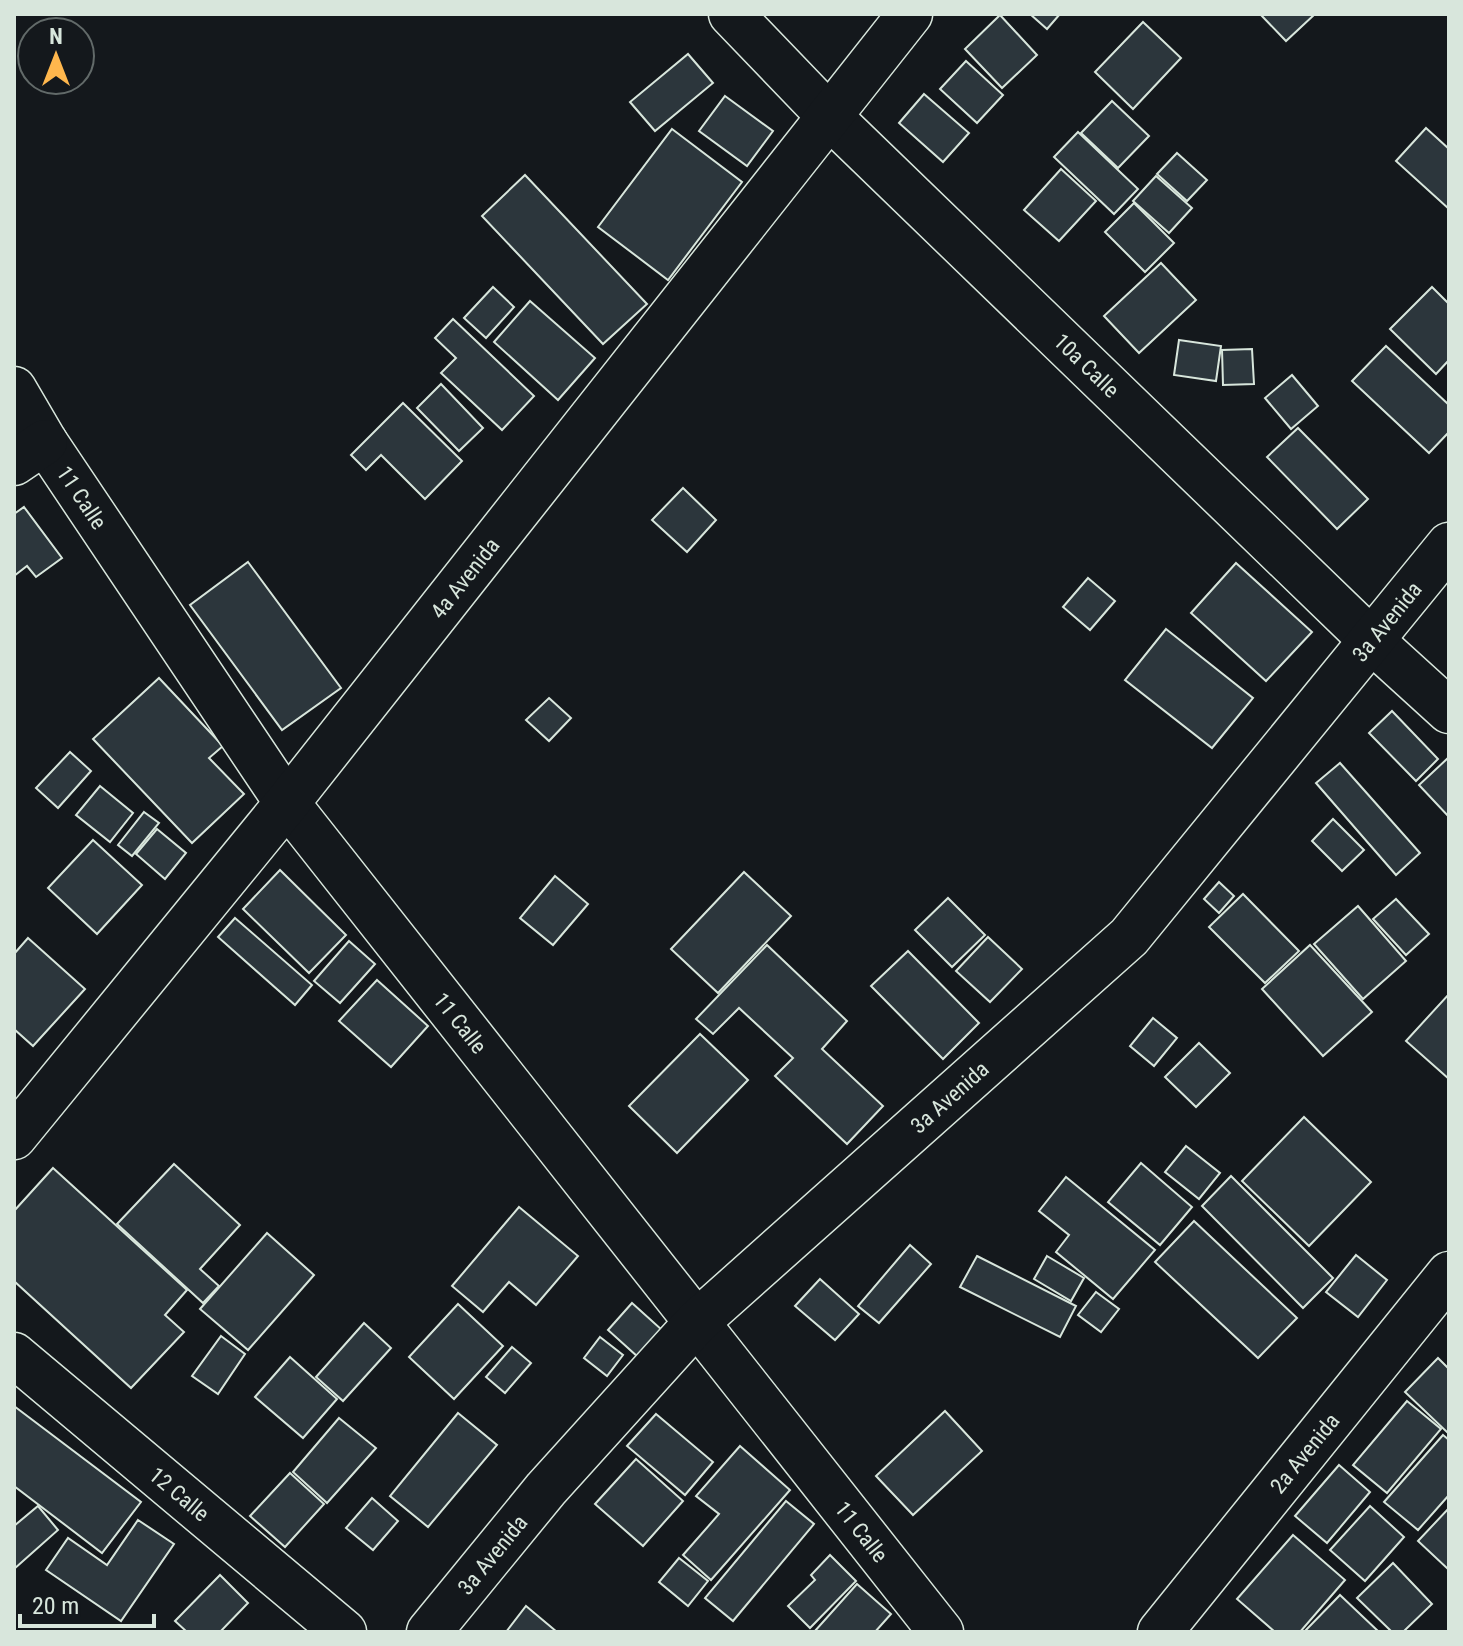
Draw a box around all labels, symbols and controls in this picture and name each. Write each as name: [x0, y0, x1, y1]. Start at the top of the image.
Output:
north arrow: [16, 16, 96, 96]
text: N: [49, 24, 63, 49]
street label: 10a Calle: [1049, 328, 1125, 402]
street label: 11 Calle: [52, 461, 112, 533]
street label: 4a Avenida: [425, 533, 504, 623]
street label: 3a Avenida: [1347, 577, 1427, 666]
street label: 11 Calle: [429, 987, 492, 1058]
street label: 3a Avenida: [905, 1056, 993, 1138]
street label: 2a Avenida: [1265, 1408, 1344, 1498]
street label: 12 Calle: [144, 1462, 214, 1526]
street label: 11 Calle: [830, 1496, 893, 1567]
street label: 3a Avenida: [452, 1510, 532, 1599]
scale bar: [20, 1578, 154, 1628]
text: 20 m: [32, 1592, 79, 1620]

